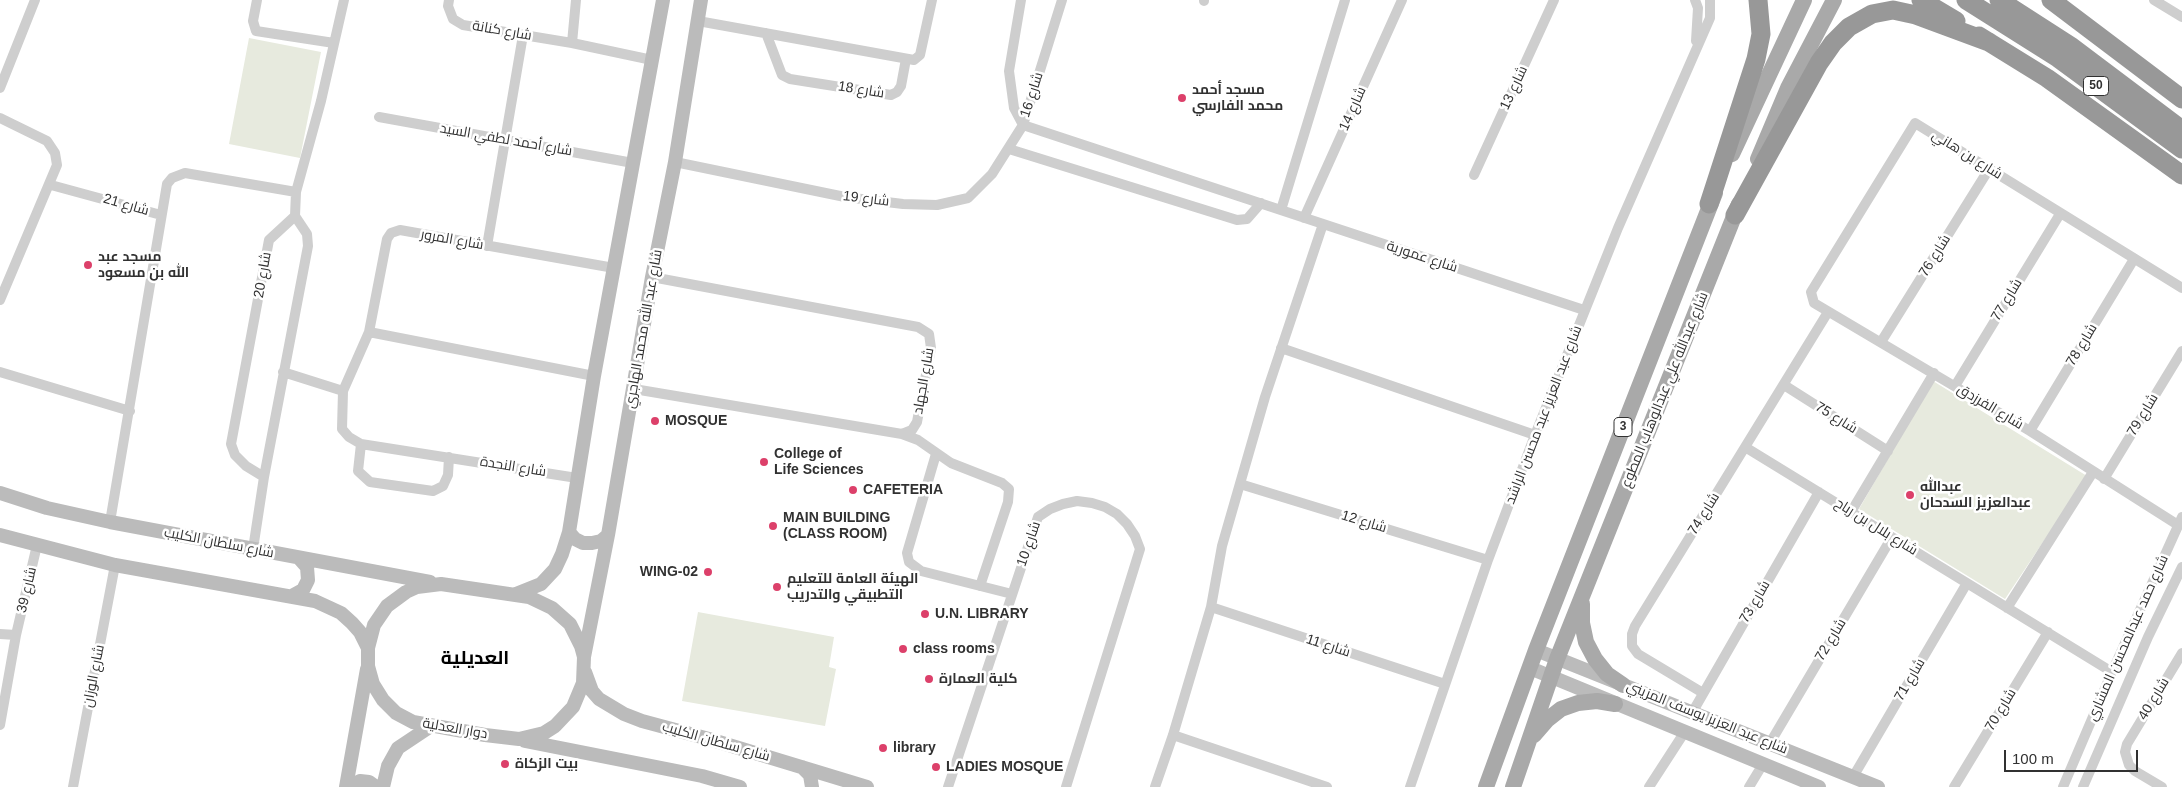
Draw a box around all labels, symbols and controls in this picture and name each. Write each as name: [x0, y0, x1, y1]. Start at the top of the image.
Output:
street label: شارع كنانة: [471, 18, 533, 44]
street label: شارع 13: [1497, 63, 1531, 113]
street label: شارع 16: [1017, 70, 1047, 120]
road number: 50: [2084, 76, 2108, 95]
street label: شارع 18: [837, 78, 885, 102]
place label: مسجد أحمد محمد الفارسي: [1192, 82, 1283, 114]
street label: شارع 14: [1336, 84, 1370, 134]
marker: مسجد أحمد محمد الفارسي: [1176, 92, 1188, 104]
street label: شارع أحمد لطفي السيد: [438, 120, 574, 160]
street label: شارع بن هاني: [1929, 127, 2005, 183]
street label: شارع 19: [842, 188, 890, 210]
street label: شارع 21: [101, 191, 151, 219]
street label: شارع المرور: [419, 226, 485, 254]
street label: شارع 76: [1916, 232, 1954, 280]
street label: شارع عمورية: [1384, 238, 1460, 276]
street label: شارع عبد الله محمد الهاجري: [622, 248, 666, 410]
place label: مسجد عبد الله بن مسعود: [98, 249, 189, 282]
street label: شارع 20: [251, 251, 275, 299]
marker: مسجد عبد الله بن مسعود: [82, 259, 94, 271]
street label: شارع 77: [1988, 276, 2026, 324]
street label: شارع عبدالله علي عبدالوهاب المطوع: [1618, 290, 1712, 490]
street label: شارع 78: [2063, 321, 2101, 369]
street label: شارع عبد العزيز عبد محسن الراشد: [1502, 323, 1586, 507]
street label: شارع الجهاد: [910, 346, 938, 416]
street label: شارع الفرزدق: [1954, 381, 2026, 433]
street label: شارع 79: [2124, 391, 2162, 439]
street label: شارع 75: [1812, 399, 1860, 437]
place label: MOSQUE: [665, 413, 727, 429]
marker: MOSQUE: [649, 415, 661, 427]
road number: 3: [1614, 418, 1632, 437]
place label: College of Life Sciences: [774, 446, 863, 478]
street label: شارع النجدة: [479, 453, 547, 481]
marker: College of Life Sciences: [758, 456, 770, 468]
place label: عبدالله عبدالعزيز السدحان: [1920, 479, 2031, 512]
place label: CAFETERIA: [863, 482, 943, 498]
marker: CAFETERIA: [847, 484, 859, 496]
marker: عبدالله عبدالعزيز السدحان: [1904, 489, 1916, 501]
street label: شارع 74: [1685, 490, 1723, 538]
street label: شارع بلال بن رباح: [1832, 495, 1920, 559]
street label: شارع 12: [1339, 507, 1389, 537]
place label: MAIN BUILDING (CLASS ROOM): [783, 510, 890, 542]
street label: شارع 10: [1013, 519, 1045, 569]
marker: MAIN BUILDING (CLASS ROOM): [767, 520, 779, 532]
street label: شارع سلطان الكليب: [163, 524, 275, 562]
street label: شارع حمد عبدالمحسن المشاري: [2084, 552, 2172, 724]
place label: WING-02: [640, 564, 698, 580]
street label: شارع 39: [14, 565, 40, 615]
marker: WING-02: [702, 566, 714, 578]
place label: الهيئة العامة للتعليم التطبيقي والتدريب: [787, 571, 918, 604]
street label: شارع 73: [1736, 578, 1774, 626]
marker: الهيئة العامة للتعليم التطبيقي والتدريب: [771, 581, 783, 593]
place label: U.N. LIBRARY: [935, 606, 1029, 622]
marker: U.N. LIBRARY: [919, 608, 931, 620]
street label: شارع 72: [1812, 616, 1850, 664]
street label: شارع 11: [1304, 631, 1352, 661]
place label: class rooms: [913, 641, 995, 657]
street label: شارع الوزان: [80, 643, 108, 709]
marker: class rooms: [897, 643, 909, 655]
district label: العديلية: [441, 648, 509, 670]
street label: شارع 71: [1891, 656, 1929, 704]
place label: كلية العمارة: [939, 671, 1018, 687]
marker: كلية العمارة: [923, 673, 935, 685]
street label: شارع 40: [2135, 675, 2173, 723]
street label: شارع عبد العزيز يوسف المزيني: [1624, 678, 1790, 758]
street label: شارع 70: [1982, 686, 2020, 734]
street label: دوار العدلية: [421, 715, 489, 743]
street label: شارع سلطان الكليب: [660, 719, 772, 765]
place label: library: [893, 740, 936, 756]
scale bar: [2007, 740, 2141, 772]
marker: library: [877, 742, 889, 754]
text: 100 m: [2012, 750, 2054, 767]
place label: بيت الزكاة: [515, 756, 578, 772]
marker: بيت الزكاة: [499, 758, 511, 770]
place label: LADIES MOSQUE: [946, 759, 1063, 775]
marker: LADIES MOSQUE: [930, 761, 942, 773]

